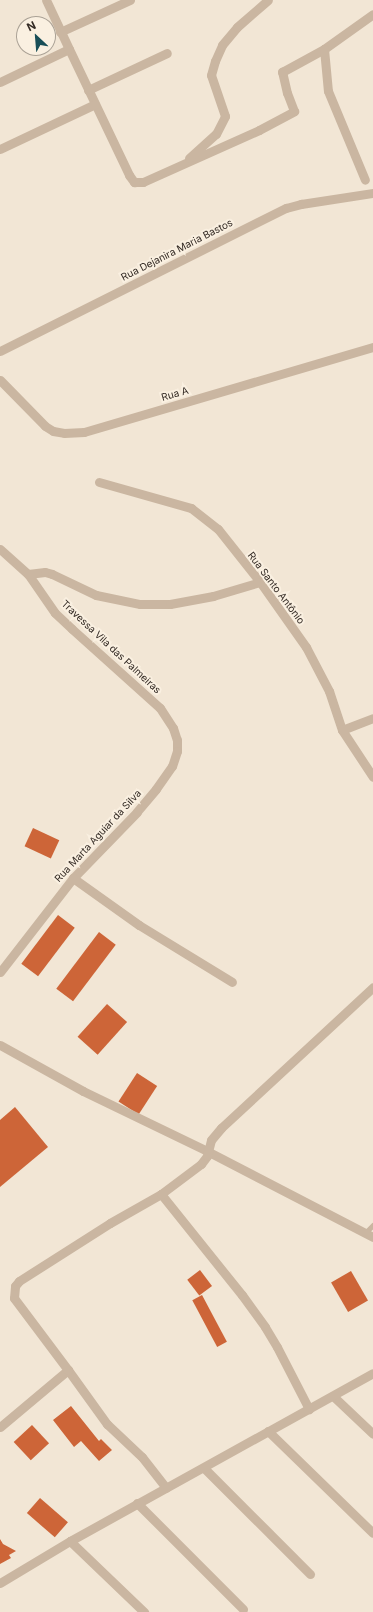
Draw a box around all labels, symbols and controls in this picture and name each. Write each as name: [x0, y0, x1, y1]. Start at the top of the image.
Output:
north arrow: [16, 16, 56, 56]
text: N: [24, 18, 38, 34]
street label: Rua Dejanira Maria Bastos: [119, 217, 235, 283]
street label: Rua A: [160, 384, 190, 404]
street label: Rua Santo Antônio: [245, 550, 307, 626]
street label: Travessa Vila das Palmeiras: [59, 598, 163, 696]
street label: Rua Marta Aguiar da Silva: [52, 787, 144, 885]

